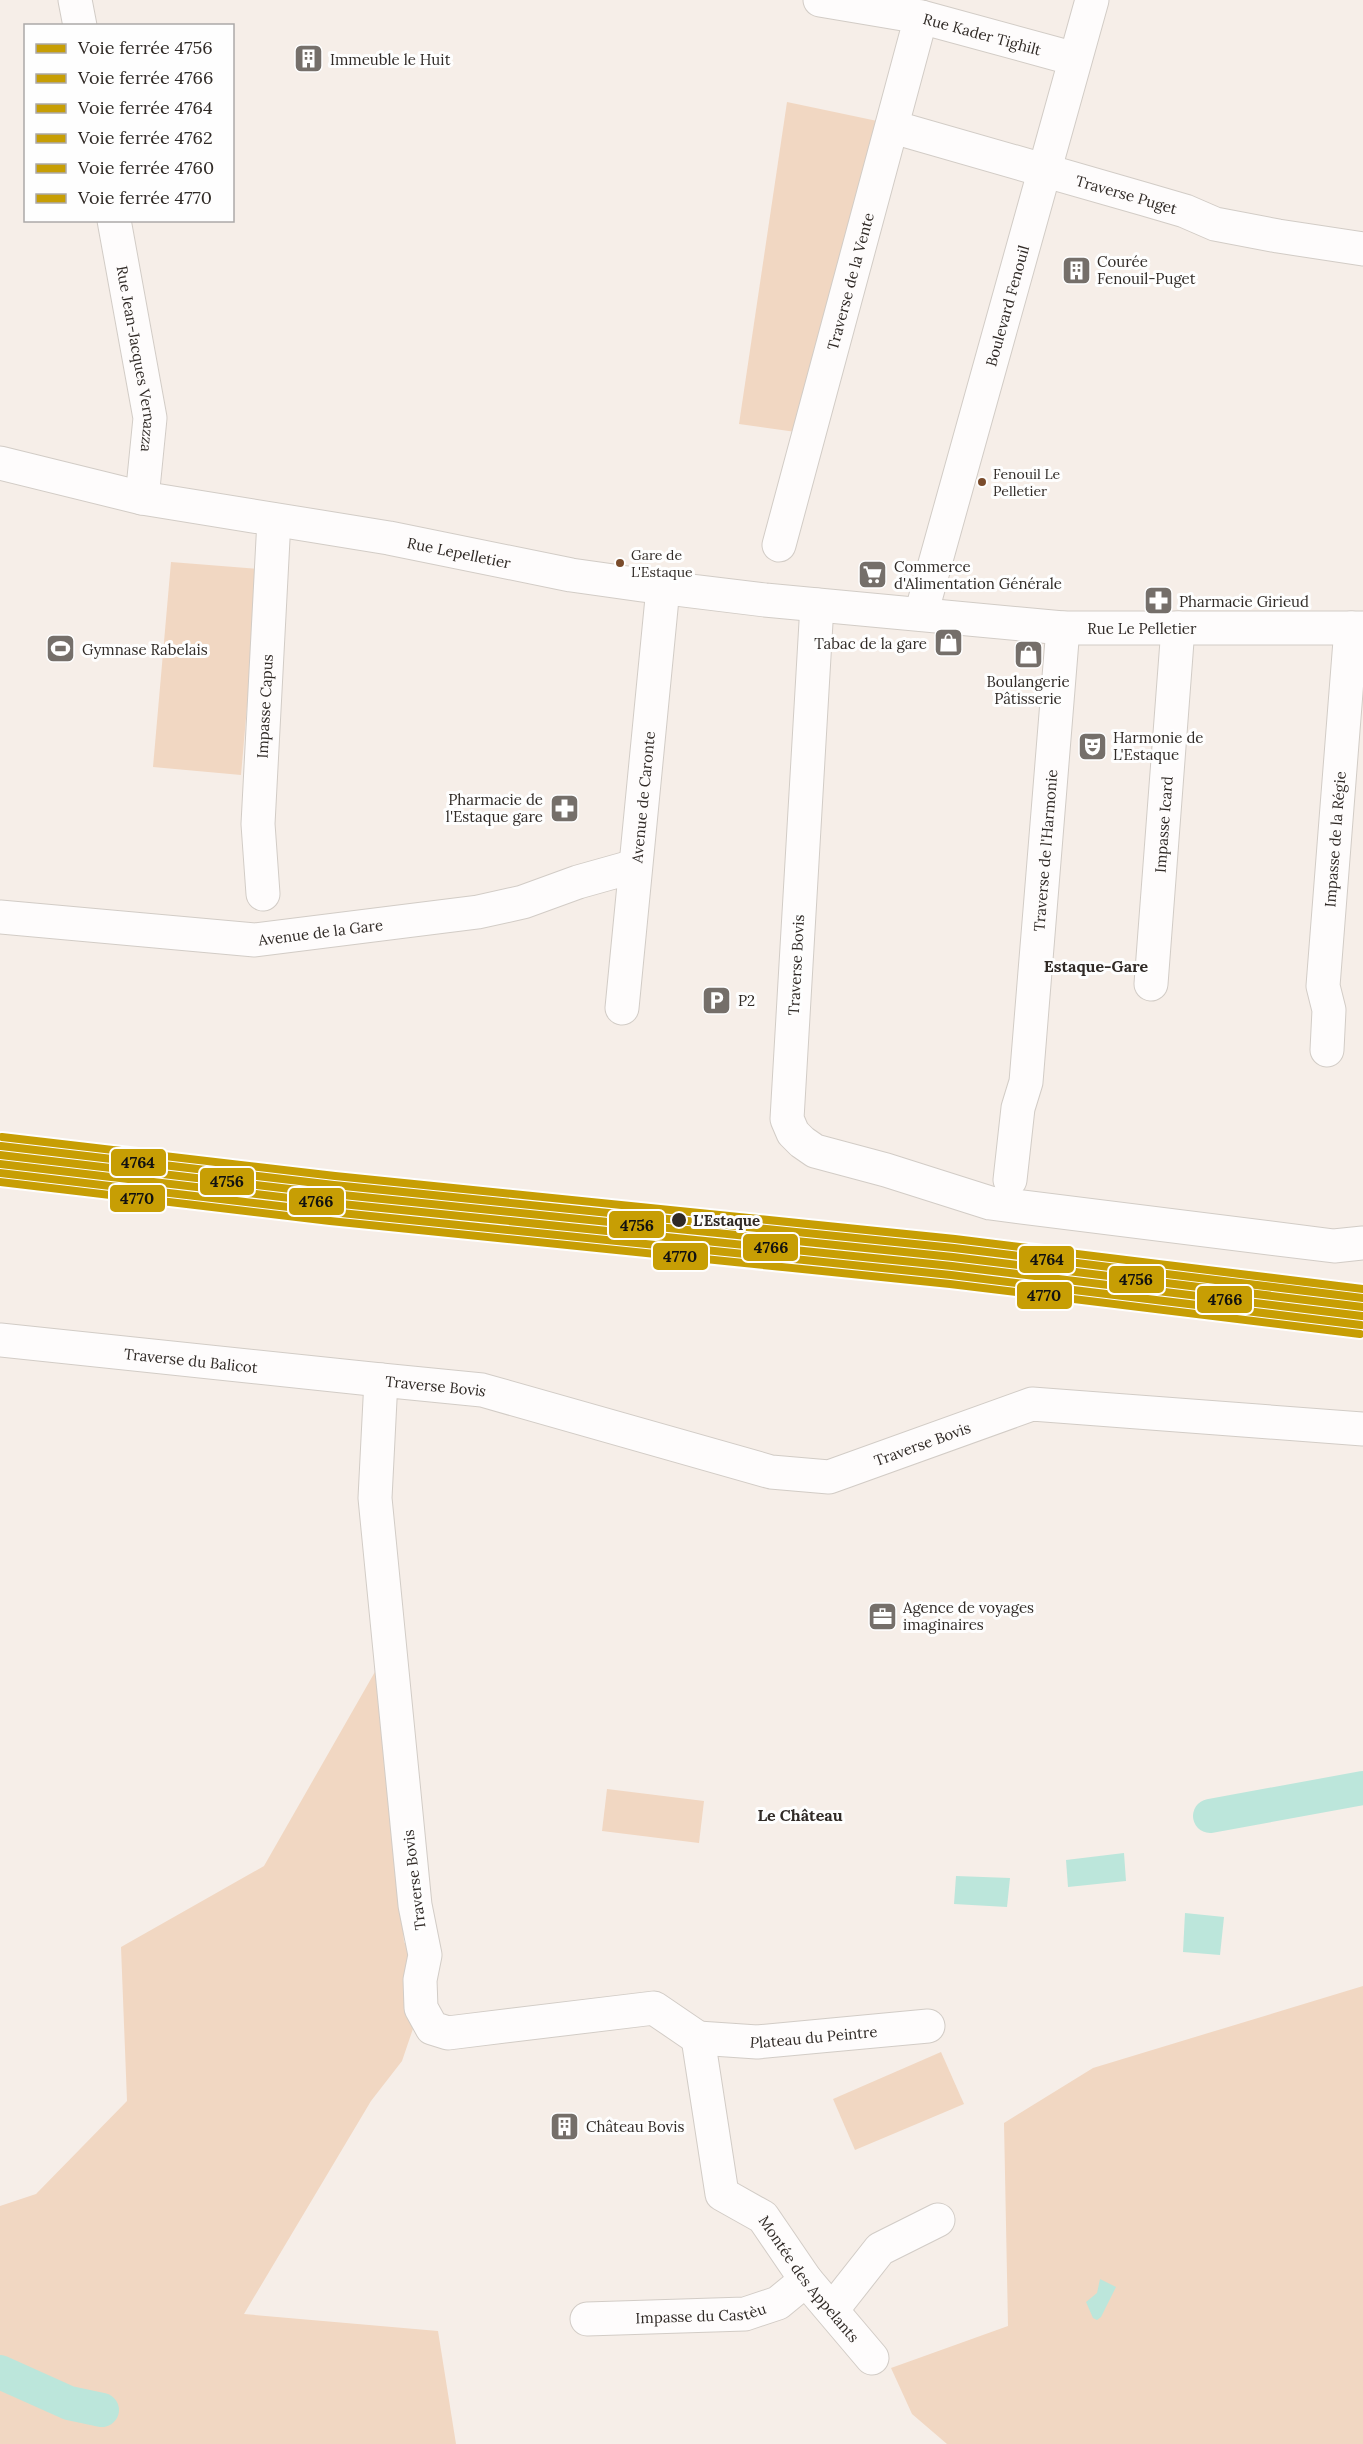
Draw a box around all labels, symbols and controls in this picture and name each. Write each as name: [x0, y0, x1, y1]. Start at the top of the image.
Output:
street label: Rue Kader Tighilt: [921, 9, 1044, 59]
legend: [24, 24, 234, 222]
text: Voie ferrée 4756: [77, 36, 213, 59]
building icon: Immeuble le Huit: [293, 43, 325, 75]
place label: Immeuble le Huit: [330, 50, 451, 69]
text: Voie ferrée 4766: [77, 66, 213, 89]
text: Voie ferrée 4764: [77, 96, 213, 119]
text: Voie ferrée 4762: [77, 126, 213, 149]
text: Voie ferrée 4760: [77, 156, 214, 179]
street label: Traverse Puget: [1074, 170, 1180, 218]
text: Voie ferrée 4770: [77, 186, 212, 209]
street label: Traverse de la Vente: [822, 210, 877, 352]
street label: Boulevard Fenouil: [981, 243, 1033, 369]
place label: Courée Fenouil-Puget: [1097, 252, 1196, 288]
building icon: Courée Fenouil-Puget: [1060, 254, 1092, 286]
street label: Rue Jean-Jacques Vernazza: [113, 264, 160, 453]
place label: Fenouil Le Pelletier: [993, 465, 1061, 500]
marker: Fenouil Le Pelletier: [976, 476, 988, 488]
street label: Rue Lepelletier: [406, 532, 513, 572]
place label: Gare de L'Estaque: [631, 546, 693, 581]
marker: Gare de L'Estaque: [614, 557, 626, 569]
place label: Commerce d'Alimentation Générale: [894, 557, 1062, 593]
supermarket icon: Commerce d'Alimentation Générale: [857, 559, 889, 591]
pharmacy icon: Pharmacie Girieud: [1142, 585, 1174, 617]
place label: Pharmacie Girieud: [1179, 592, 1309, 611]
street label: Rue Le Pelletier: [1087, 619, 1197, 638]
shop icon: Tabac de la gare: [932, 627, 964, 659]
sports icon: Gymnase Rabelais: [45, 633, 77, 665]
place label: Tabac de la gare: [814, 634, 927, 653]
shop icon: Boulangerie Pâtisserie: [1012, 638, 1044, 670]
place label: Gymnase Rabelais: [82, 640, 208, 659]
street label: Impasse Capus: [252, 654, 276, 759]
place label: Boulangerie Pâtisserie: [986, 672, 1070, 708]
place label: Harmonie de L'Estaque: [1113, 728, 1204, 764]
street label: Avenue de Caronte: [627, 730, 658, 865]
theatre icon: Harmonie de L'Estaque: [1076, 730, 1108, 762]
street label: Traverse de l'Harmonie: [1029, 769, 1061, 932]
street label: Impasse de la Régie: [1320, 771, 1349, 908]
street label: Impasse Icard: [1150, 775, 1176, 873]
place label: Pharmacie de l'Estaque gare: [446, 790, 543, 826]
pharmacy icon: Pharmacie de l'Estaque gare: [548, 792, 580, 824]
street label: Traverse Bovis: [784, 914, 808, 1016]
street label: Avenue de la Gare: [256, 915, 384, 949]
district label: Estaque-Gare: [1044, 956, 1149, 976]
parking icon: P2: [701, 984, 733, 1016]
place label: P2: [738, 991, 755, 1010]
line badge: 4764: [110, 1148, 167, 1177]
text: 4764: [121, 1152, 155, 1172]
line badge: 4756: [199, 1167, 255, 1196]
text: 4756: [210, 1171, 244, 1191]
line badge: 4770: [109, 1184, 166, 1213]
line badge: 4766: [288, 1187, 345, 1216]
text: 4770: [120, 1188, 154, 1208]
text: 4766: [299, 1191, 333, 1211]
line badge: 4756: [608, 1210, 665, 1239]
marker: L'Estaque: [670, 1211, 688, 1229]
place label: L'Estaque: [693, 1211, 760, 1230]
text: 4756: [620, 1215, 654, 1235]
line badge: 4766: [742, 1233, 799, 1262]
text: 4766: [754, 1237, 788, 1257]
line badge: 4770: [652, 1242, 709, 1271]
line badge: 4764: [1018, 1245, 1075, 1274]
text: 4770: [663, 1246, 697, 1266]
text: 4764: [1030, 1249, 1064, 1269]
line badge: 4756: [1108, 1265, 1165, 1294]
text: 4756: [1119, 1269, 1153, 1289]
line badge: 4770: [1016, 1281, 1073, 1310]
text: 4770: [1027, 1285, 1061, 1305]
line badge: 4766: [1196, 1285, 1253, 1314]
text: 4766: [1208, 1289, 1242, 1309]
street label: Traverse du Balicot: [123, 1344, 259, 1377]
street label: Traverse Bovis: [384, 1371, 489, 1400]
street label: Traverse Bovis: [871, 1417, 973, 1470]
place label: Agence de voyages imaginaires: [902, 1598, 1034, 1634]
office icon: Agence de voyages imaginaires: [866, 1600, 898, 1632]
district label: Le Château: [757, 1805, 843, 1825]
street label: Traverse Bovis: [398, 1829, 430, 1931]
street label: Plateau du Peintre: [749, 2021, 878, 2052]
building icon: Château Bovis: [549, 2110, 581, 2142]
place label: Château Bovis: [586, 2117, 684, 2136]
street label: Montée des Appelants: [755, 2212, 864, 2346]
street label: Impasse du Castèu: [635, 2298, 768, 2327]

